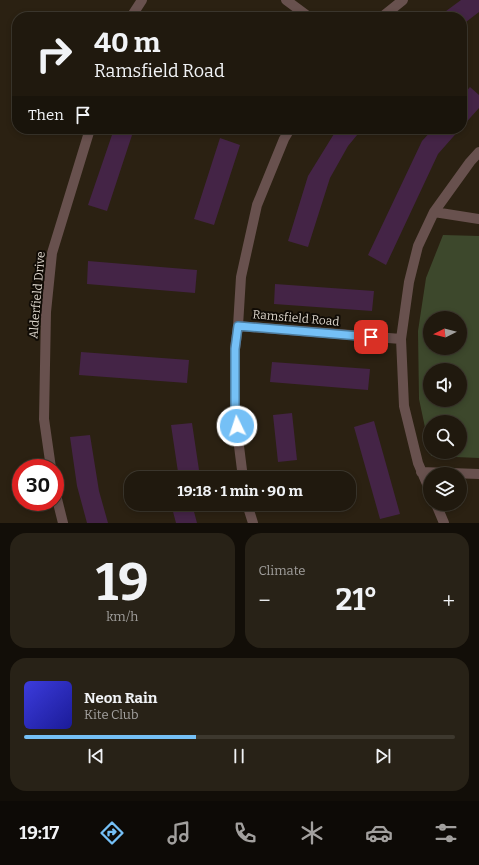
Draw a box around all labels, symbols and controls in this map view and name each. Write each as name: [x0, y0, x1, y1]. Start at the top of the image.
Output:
text: 40 m: [94, 26, 161, 59]
icon: right: [28, 28, 80, 80]
text: Ramsfield Road: [94, 60, 225, 82]
icon: arrive: [72, 104, 94, 126]
text: Then: [28, 106, 64, 124]
street label: Alderfield Drive: [26, 251, 48, 339]
street label: Ramsfield Road: [252, 307, 340, 329]
north arrow: [423, 311, 467, 355]
map controls: [423, 311, 467, 511]
pin: [354, 320, 388, 354]
icon: arrive: [360, 326, 382, 348]
button: sound: [423, 363, 467, 407]
position arrow: [216, 405, 258, 447]
button: search: [423, 415, 467, 459]
speed limit sign: 30: [12, 459, 64, 511]
button: layers: [423, 467, 467, 511]
text: 19:18 · 1 min · 90 m: [177, 482, 303, 500]
text: 19: [96, 551, 149, 614]
text: Climate: [259, 563, 305, 578]
text: 21°: [336, 582, 377, 618]
text: −: [259, 587, 271, 614]
text: +: [442, 587, 455, 614]
text: km/h: [106, 609, 138, 624]
text: Neon Rain: [84, 689, 157, 707]
text: Kite Club: [84, 707, 138, 722]
icon: previous: [85, 745, 107, 767]
icon: pause: [228, 745, 250, 767]
icon: next: [372, 745, 394, 767]
icon: directions: [98, 819, 126, 847]
icon: music: [165, 819, 193, 847]
icon: phone: [231, 819, 259, 847]
icon: climate: [298, 819, 326, 847]
icon: car: [365, 819, 393, 847]
icon: filters: [432, 819, 460, 847]
text: 19:17: [19, 822, 59, 844]

